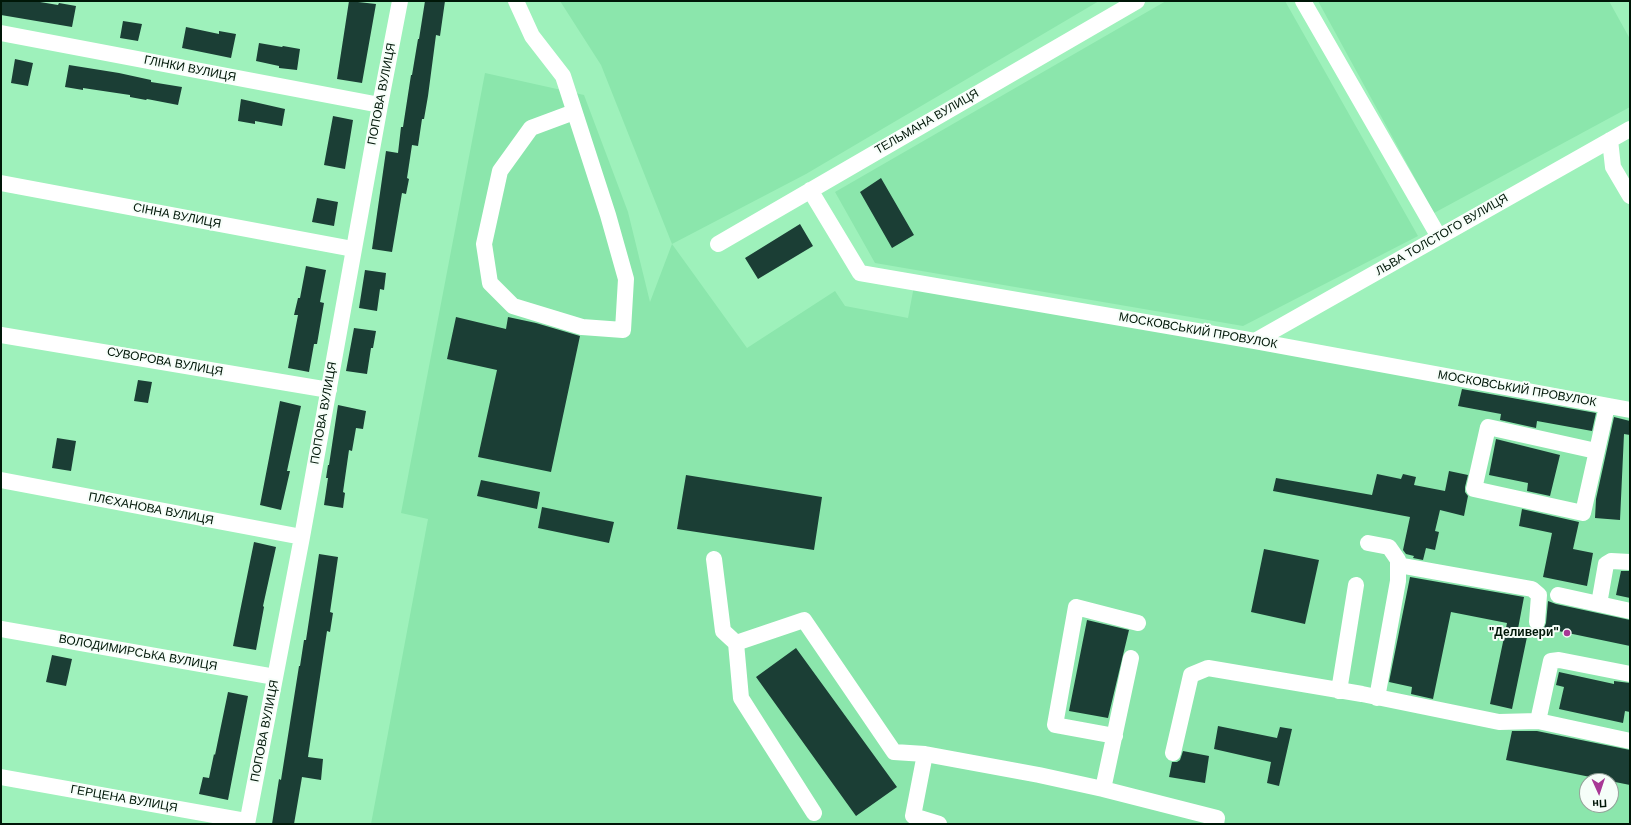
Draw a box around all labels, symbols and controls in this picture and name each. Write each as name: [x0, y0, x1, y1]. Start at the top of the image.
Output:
street label: ПОПОВА ВУЛИЦЯ: [365, 42, 399, 146]
street label: ГЛІНКИ ВУЛИЦЯ: [143, 53, 237, 85]
street label: ТЕЛЬМАНА ВУЛИЦЯ: [872, 86, 982, 158]
street label: ЛЬВА ТОЛСТОГО ВУЛИЦЯ: [1373, 191, 1511, 279]
street label: СІННА ВУЛИЦЯ: [132, 200, 222, 232]
street label: МОСКОВСЬКИЙ ПРОВУЛОК: [1118, 310, 1278, 352]
street label: СУВОРОВА ВУЛИЦЯ: [106, 345, 224, 379]
street label: ПОПОВА ВУЛИЦЯ: [308, 361, 340, 465]
street label: МОСКОВСЬКИЙ ПРОВУЛОК: [1437, 368, 1597, 410]
street label: ПЛЄХАНОВА ВУЛИЦЯ: [87, 490, 215, 528]
place label: "Деливери": [1489, 626, 1559, 640]
marker: "Деливери": [1562, 628, 1572, 638]
street label: ВОЛОДИМИРСЬКА ВУЛИЦЯ: [58, 632, 218, 674]
street label: ПОПОВА ВУЛИЦЯ: [248, 679, 282, 783]
north arrow: [1579, 773, 1619, 813]
street label: ГЕРЦЕНА ВУЛИЦЯ: [69, 783, 179, 815]
text: Пн: [1592, 798, 1607, 810]

